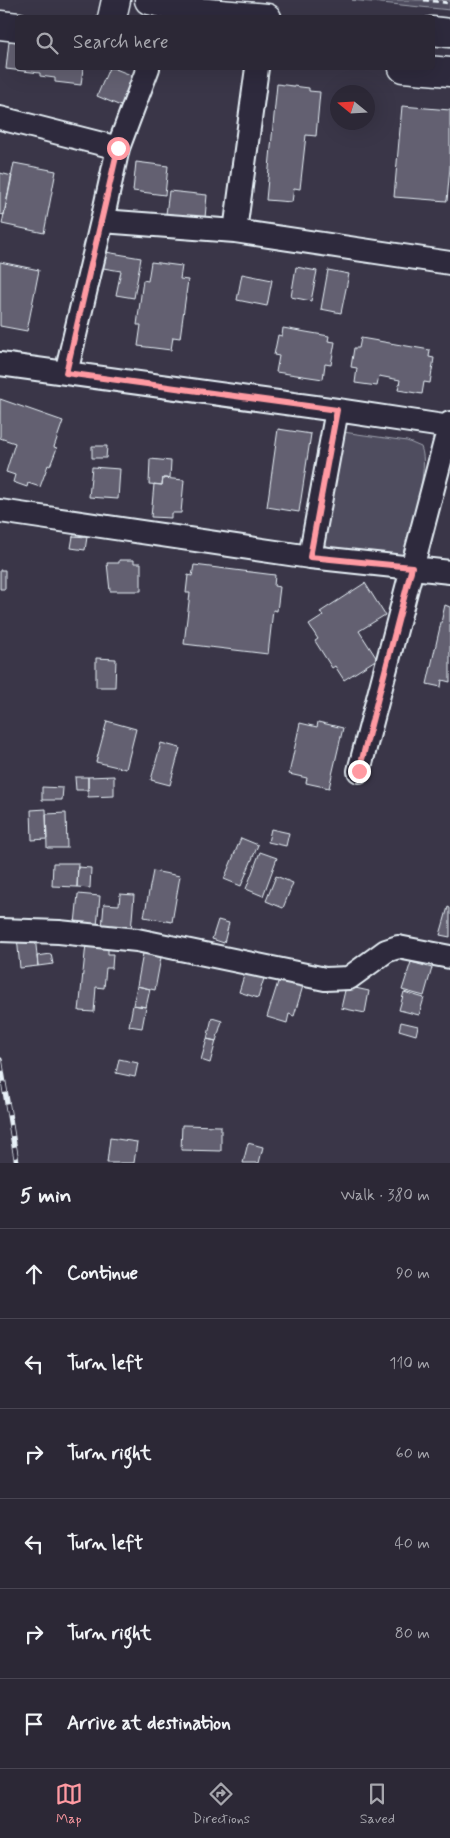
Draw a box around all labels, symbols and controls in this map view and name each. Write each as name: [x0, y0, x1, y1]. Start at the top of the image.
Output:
search box: [15, 15, 435, 70]
icon: search: [33, 29, 61, 57]
text: Search here: [73, 30, 169, 55]
north arrow: [330, 85, 375, 130]
route start: [107, 137, 130, 160]
route end: [348, 760, 371, 783]
text: 5 min: [20, 1182, 72, 1210]
text: Walk · 380 m: [340, 1185, 430, 1206]
icon: ahead: [20, 1260, 48, 1288]
text: Continue: [67, 1261, 138, 1286]
text: 90 m: [396, 1263, 430, 1284]
icon: left: [20, 1350, 48, 1378]
text: Turn left: [67, 1351, 143, 1376]
text: 110 m: [389, 1353, 430, 1374]
icon: right: [20, 1440, 48, 1468]
text: Turn right: [67, 1441, 151, 1466]
text: 60 m: [396, 1443, 430, 1464]
icon: left: [20, 1530, 48, 1558]
text: Turn left: [67, 1531, 143, 1556]
text: 40 m: [394, 1533, 430, 1554]
icon: right: [20, 1620, 48, 1648]
text: Turn right: [67, 1621, 151, 1646]
text: 80 m: [395, 1623, 430, 1644]
icon: arrive: [20, 1710, 48, 1738]
text: Arrive at destination: [67, 1711, 231, 1736]
tab: Map: [55, 1780, 83, 1828]
tab: Directions: [193, 1780, 250, 1828]
tab: Saved: [360, 1780, 395, 1828]

